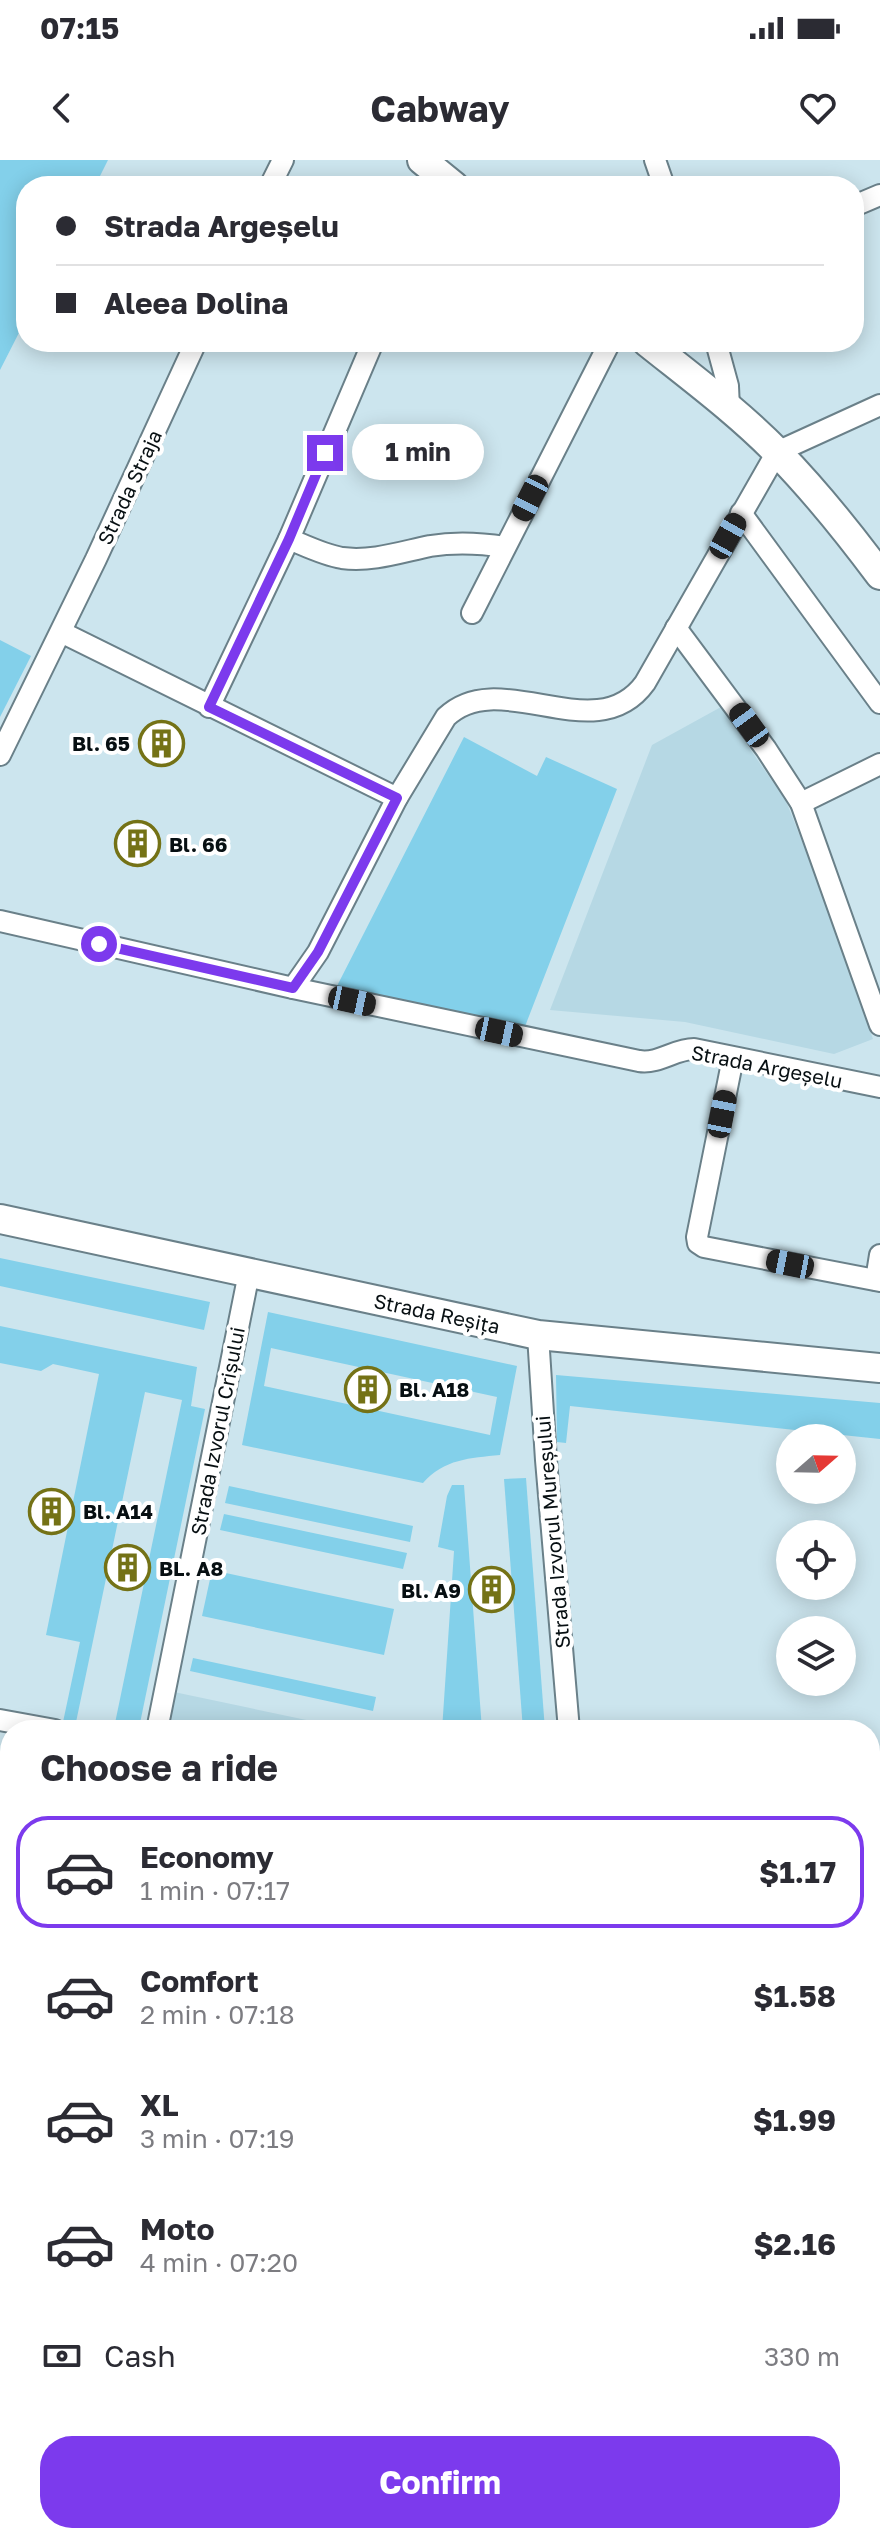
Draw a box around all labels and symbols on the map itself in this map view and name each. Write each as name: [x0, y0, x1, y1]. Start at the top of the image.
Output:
callout: 1 min: [353, 425, 485, 481]
street label: Strada Straja: [92, 426, 166, 548]
route end: [307, 435, 343, 471]
car: [508, 471, 552, 525]
car: [706, 509, 750, 563]
car: [725, 699, 773, 751]
building icon: Bl. 65: [137, 719, 185, 767]
place label: Bl. 65: [72, 731, 130, 755]
building icon: Bl. 66: [114, 820, 162, 868]
place label: Bl. 66: [169, 832, 227, 856]
route start: [81, 926, 117, 962]
car: [326, 984, 378, 1018]
car: [473, 1015, 525, 1049]
street label: Strada Argeșelu: [689, 1040, 845, 1093]
car: [706, 1088, 738, 1140]
car: [764, 1248, 816, 1280]
street label: Strada Reșița: [372, 1288, 502, 1339]
street label: Strada Izvorul Crișului: [185, 1325, 250, 1538]
building icon: Bl. A18: [344, 1365, 392, 1413]
place label: Bl. A18: [399, 1377, 469, 1401]
street label: Strada Izvorul Mureșului: [530, 1414, 575, 1649]
north arrow: [776, 1424, 856, 1504]
building icon: Bl. A14: [28, 1487, 76, 1535]
place label: Bl. A14: [83, 1499, 153, 1523]
building icon: BL. A8: [104, 1544, 152, 1592]
place label: BL. A8: [159, 1556, 223, 1580]
building icon: Bl. A9: [468, 1566, 516, 1614]
place label: Bl. A9: [401, 1578, 461, 1602]

